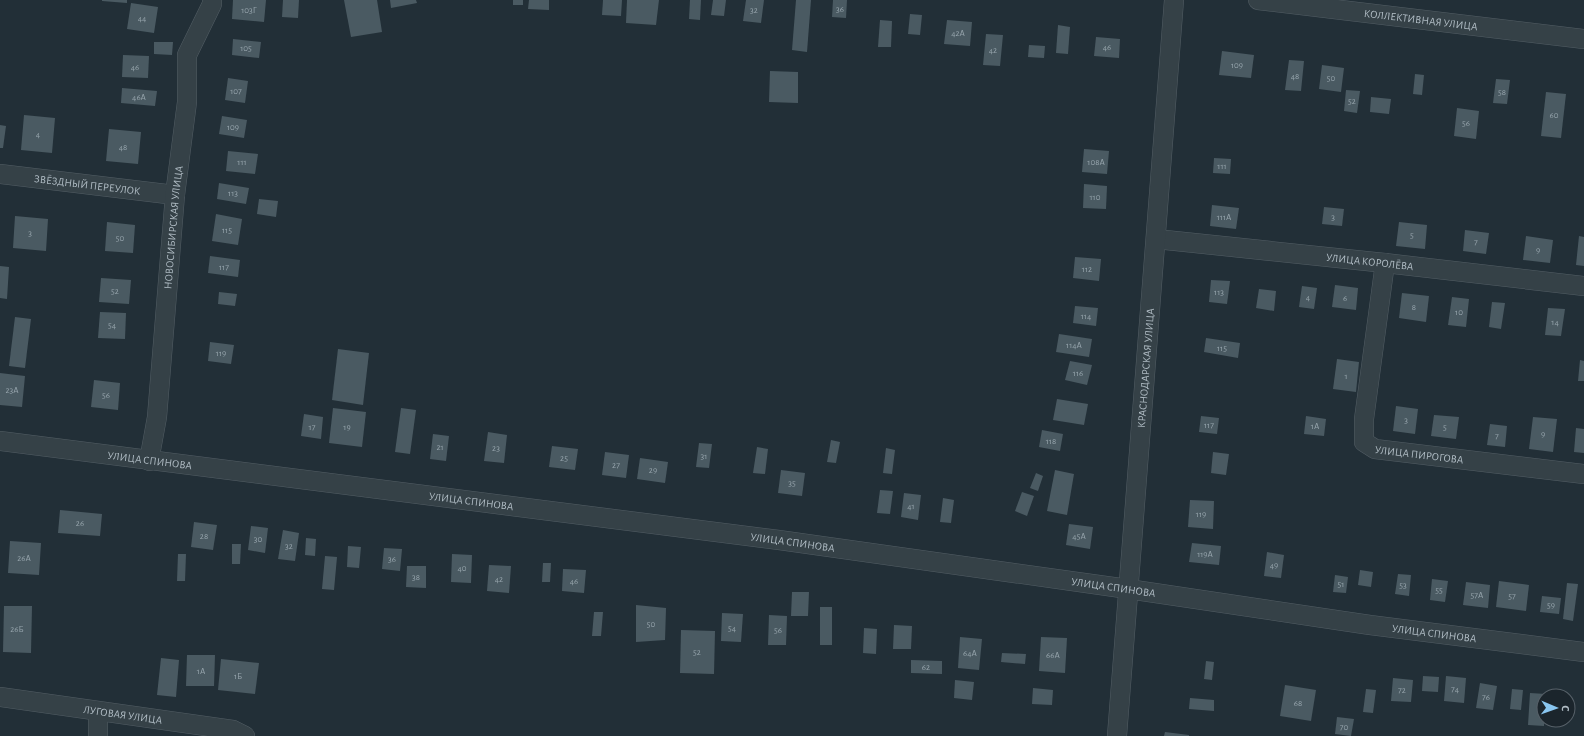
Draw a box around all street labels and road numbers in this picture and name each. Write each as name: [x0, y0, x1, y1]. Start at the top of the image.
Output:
street label: КОЛЛЕКТИВНАЯ УЛИЦА: [1363, 8, 1479, 32]
street label: НОВОСИБИРСКАЯ УЛИЦА: [162, 165, 185, 290]
street label: ЗВЁЗДНЫЙ ПЕРЕУЛОК: [34, 173, 142, 197]
street label: УЛИЦА КОРОЛЁВА: [1326, 252, 1415, 272]
street label: КРАСНОДАРСКАЯ УЛИЦА: [1136, 307, 1156, 428]
street label: УЛИЦА ПИРОГОВА: [1374, 444, 1465, 466]
street label: УЛИЦА СПИНОВА: [107, 450, 193, 471]
street label: УЛИЦА СПИНОВА: [428, 491, 515, 512]
street label: УЛИЦА СПИНОВА: [750, 531, 836, 554]
street label: УЛИЦА СПИНОВА: [1070, 576, 1157, 599]
street label: УЛИЦА СПИНОВА: [1391, 623, 1478, 644]
street label: ЛУГОВАЯ УЛИЦА: [83, 704, 163, 726]

